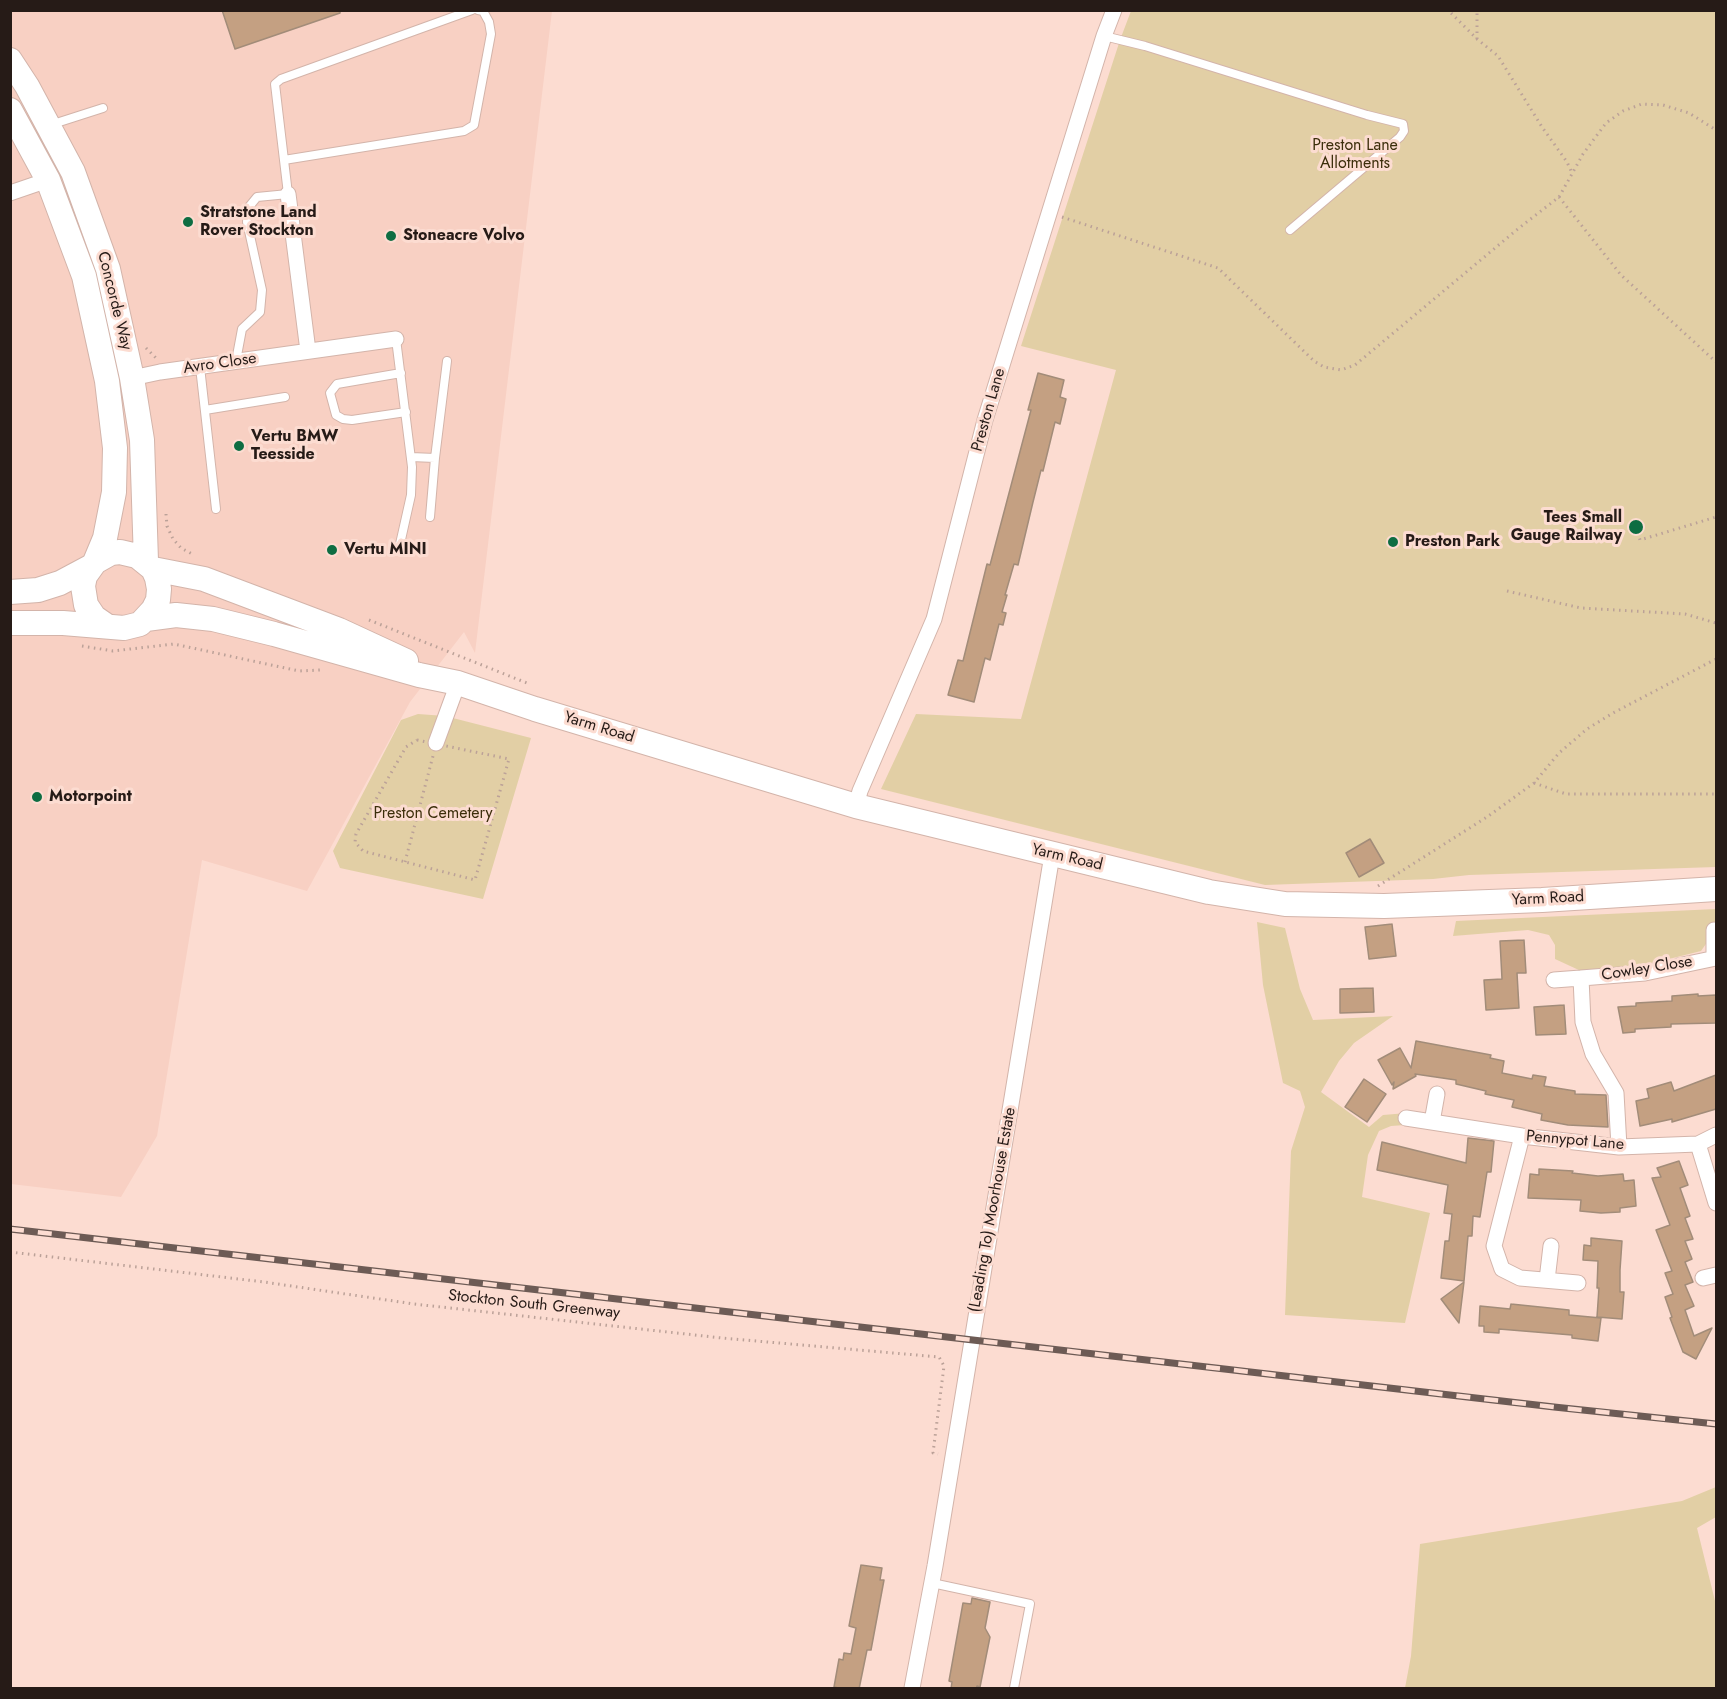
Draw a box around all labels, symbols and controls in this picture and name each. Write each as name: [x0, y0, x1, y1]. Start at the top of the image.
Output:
park label: Preston Lane Allotments: [1312, 136, 1398, 174]
place label: Stratstone Land Rover Stockton: [200, 203, 317, 241]
marker: Stratstone Land Rover Stockton: [181, 215, 195, 229]
place label: Stoneacre Volvo: [403, 226, 525, 246]
marker: Stoneacre Volvo: [384, 229, 398, 243]
street label: Concorde Way: [92, 250, 136, 352]
street label: Avro Close: [182, 349, 258, 379]
street label: Preston Lane: [968, 366, 1010, 454]
place label: Vertu BMW Teesside: [251, 427, 338, 465]
marker: Vertu BMW Teesside: [232, 439, 246, 453]
place label: Tees Small Gauge Railway: [1511, 508, 1622, 546]
marker: Tees Small Gauge Railway: [1627, 518, 1645, 536]
place label: Preston Park: [1405, 532, 1500, 552]
marker: Preston Park: [1386, 535, 1400, 549]
place label: Vertu MINI: [344, 540, 427, 560]
marker: Vertu MINI: [325, 543, 339, 557]
street label: Yarm Road: [562, 708, 636, 748]
place label: Motorpoint: [49, 787, 132, 807]
marker: Motorpoint: [30, 790, 44, 804]
park label: Preston Cemetery: [373, 804, 493, 824]
street label: Yarm Road: [1030, 841, 1104, 875]
street label: Yarm Road: [1511, 888, 1585, 910]
street label: Cowley Close: [1600, 952, 1694, 986]
street label: (Leading To) Moorhouse Estate: [966, 1106, 1020, 1314]
street label: Pennypot Lane: [1525, 1127, 1625, 1155]
street label: Stockton South Greenway: [447, 1286, 621, 1324]

